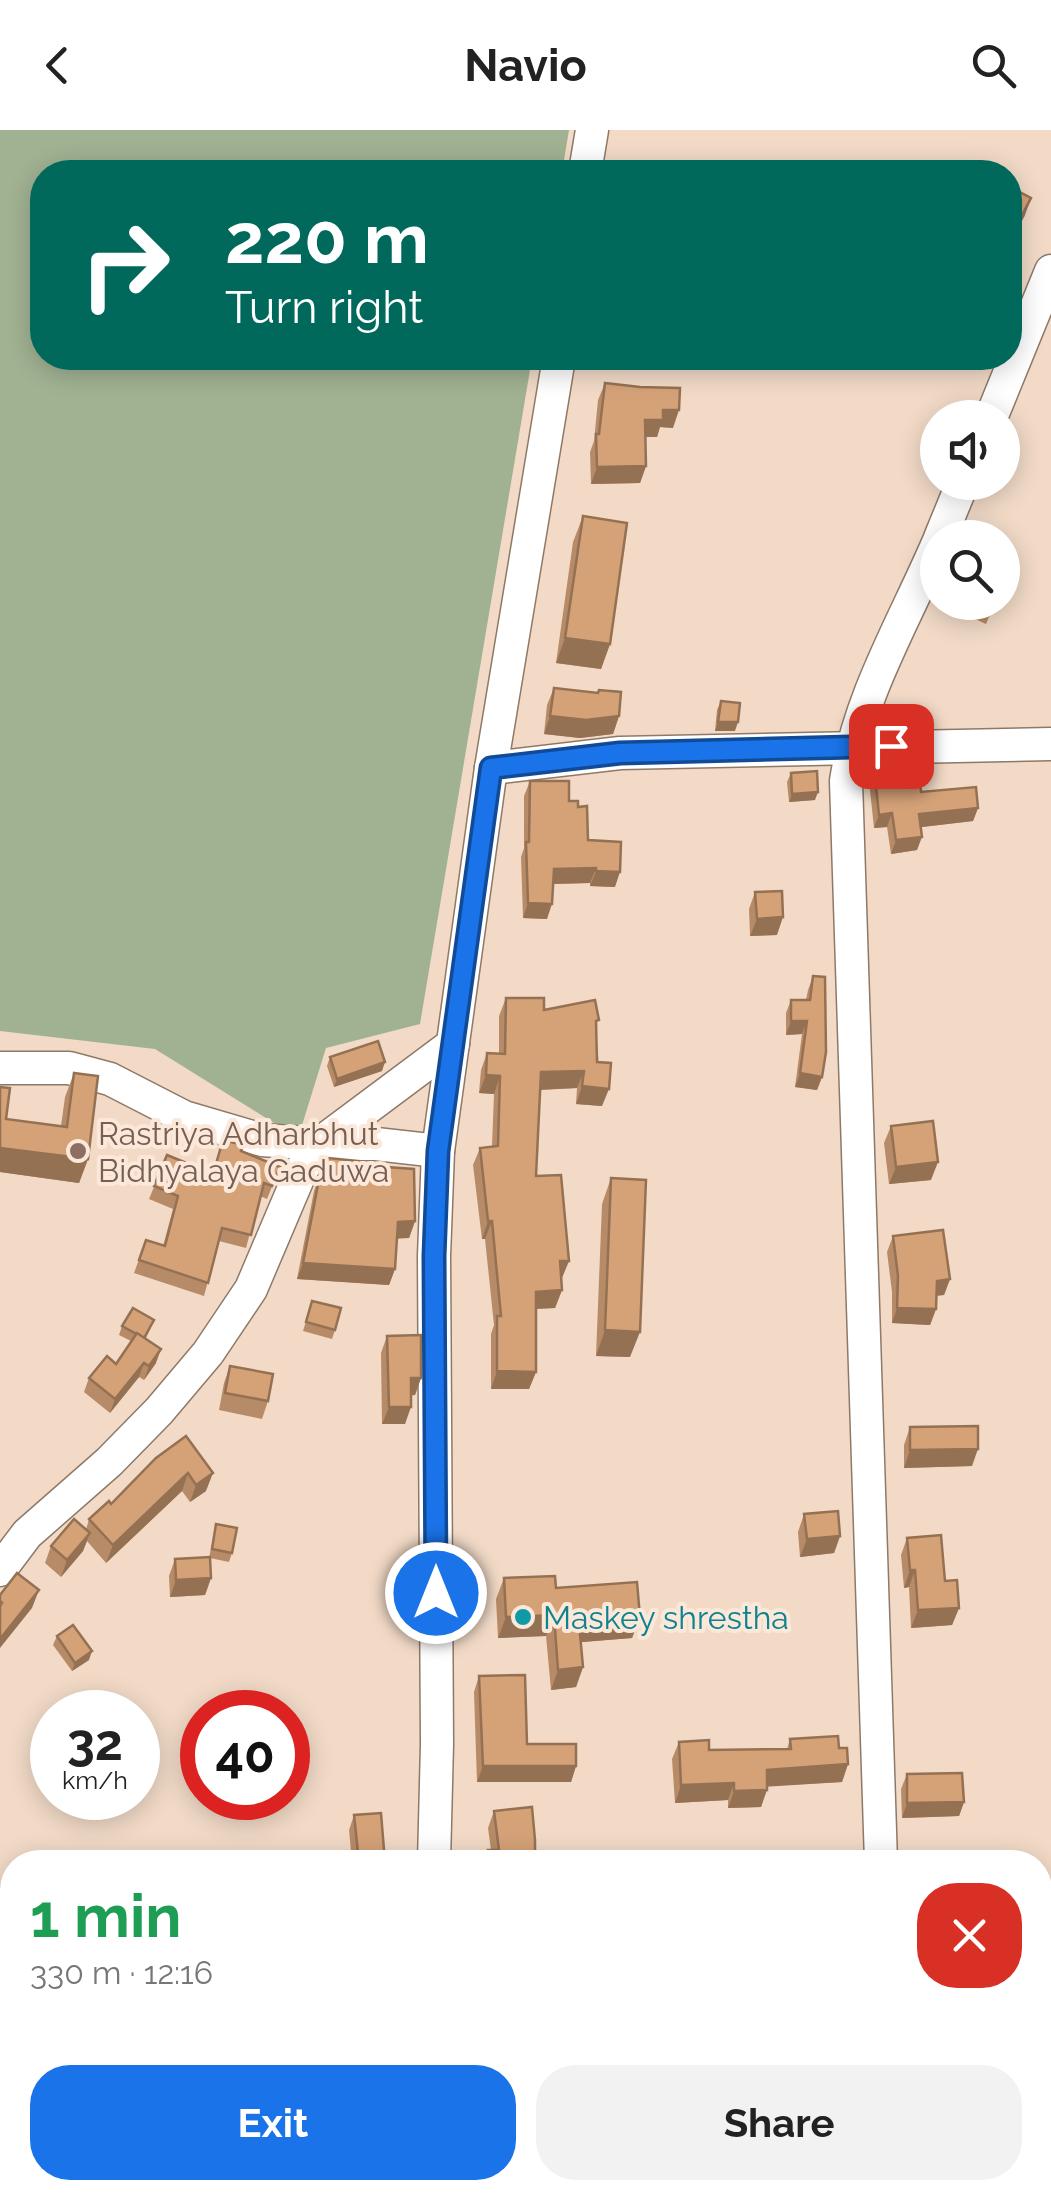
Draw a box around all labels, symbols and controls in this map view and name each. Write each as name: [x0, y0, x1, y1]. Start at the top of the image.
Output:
icon: back: [30, 38, 85, 93]
icon: search: [966, 38, 1021, 93]
text: Navio: [464, 39, 587, 92]
text: 220 m: [225, 197, 429, 279]
icon: right: [60, 200, 190, 330]
text: Turn right: [225, 281, 423, 334]
map controls: [920, 400, 1020, 620]
button: sound: [920, 400, 1020, 500]
button: search: [920, 520, 1020, 620]
pin: [849, 704, 934, 789]
icon: arrive: [864, 719, 919, 774]
place label: Rastriya Adharbhut Bidhyalaya Gaduwa: [98, 1115, 389, 1189]
marker: Rastriya Adharbhut Bidhyalaya Gaduwa: [67, 1140, 89, 1162]
position arrow: [384, 1541, 488, 1645]
place label: Maskey shrestha: [543, 1599, 789, 1636]
marker: Maskey shrestha: [512, 1606, 534, 1628]
speed limit sign: 40: [180, 1690, 310, 1820]
text: 32: [67, 1713, 123, 1772]
text: km/h: [62, 1765, 128, 1795]
text: 1 min: [30, 1881, 181, 1951]
button: close: [917, 1883, 1022, 1988]
text: 330 m · 12:16: [30, 1954, 213, 1991]
button: Exit: [30, 2065, 516, 2180]
button: Share: [536, 2065, 1022, 2180]

